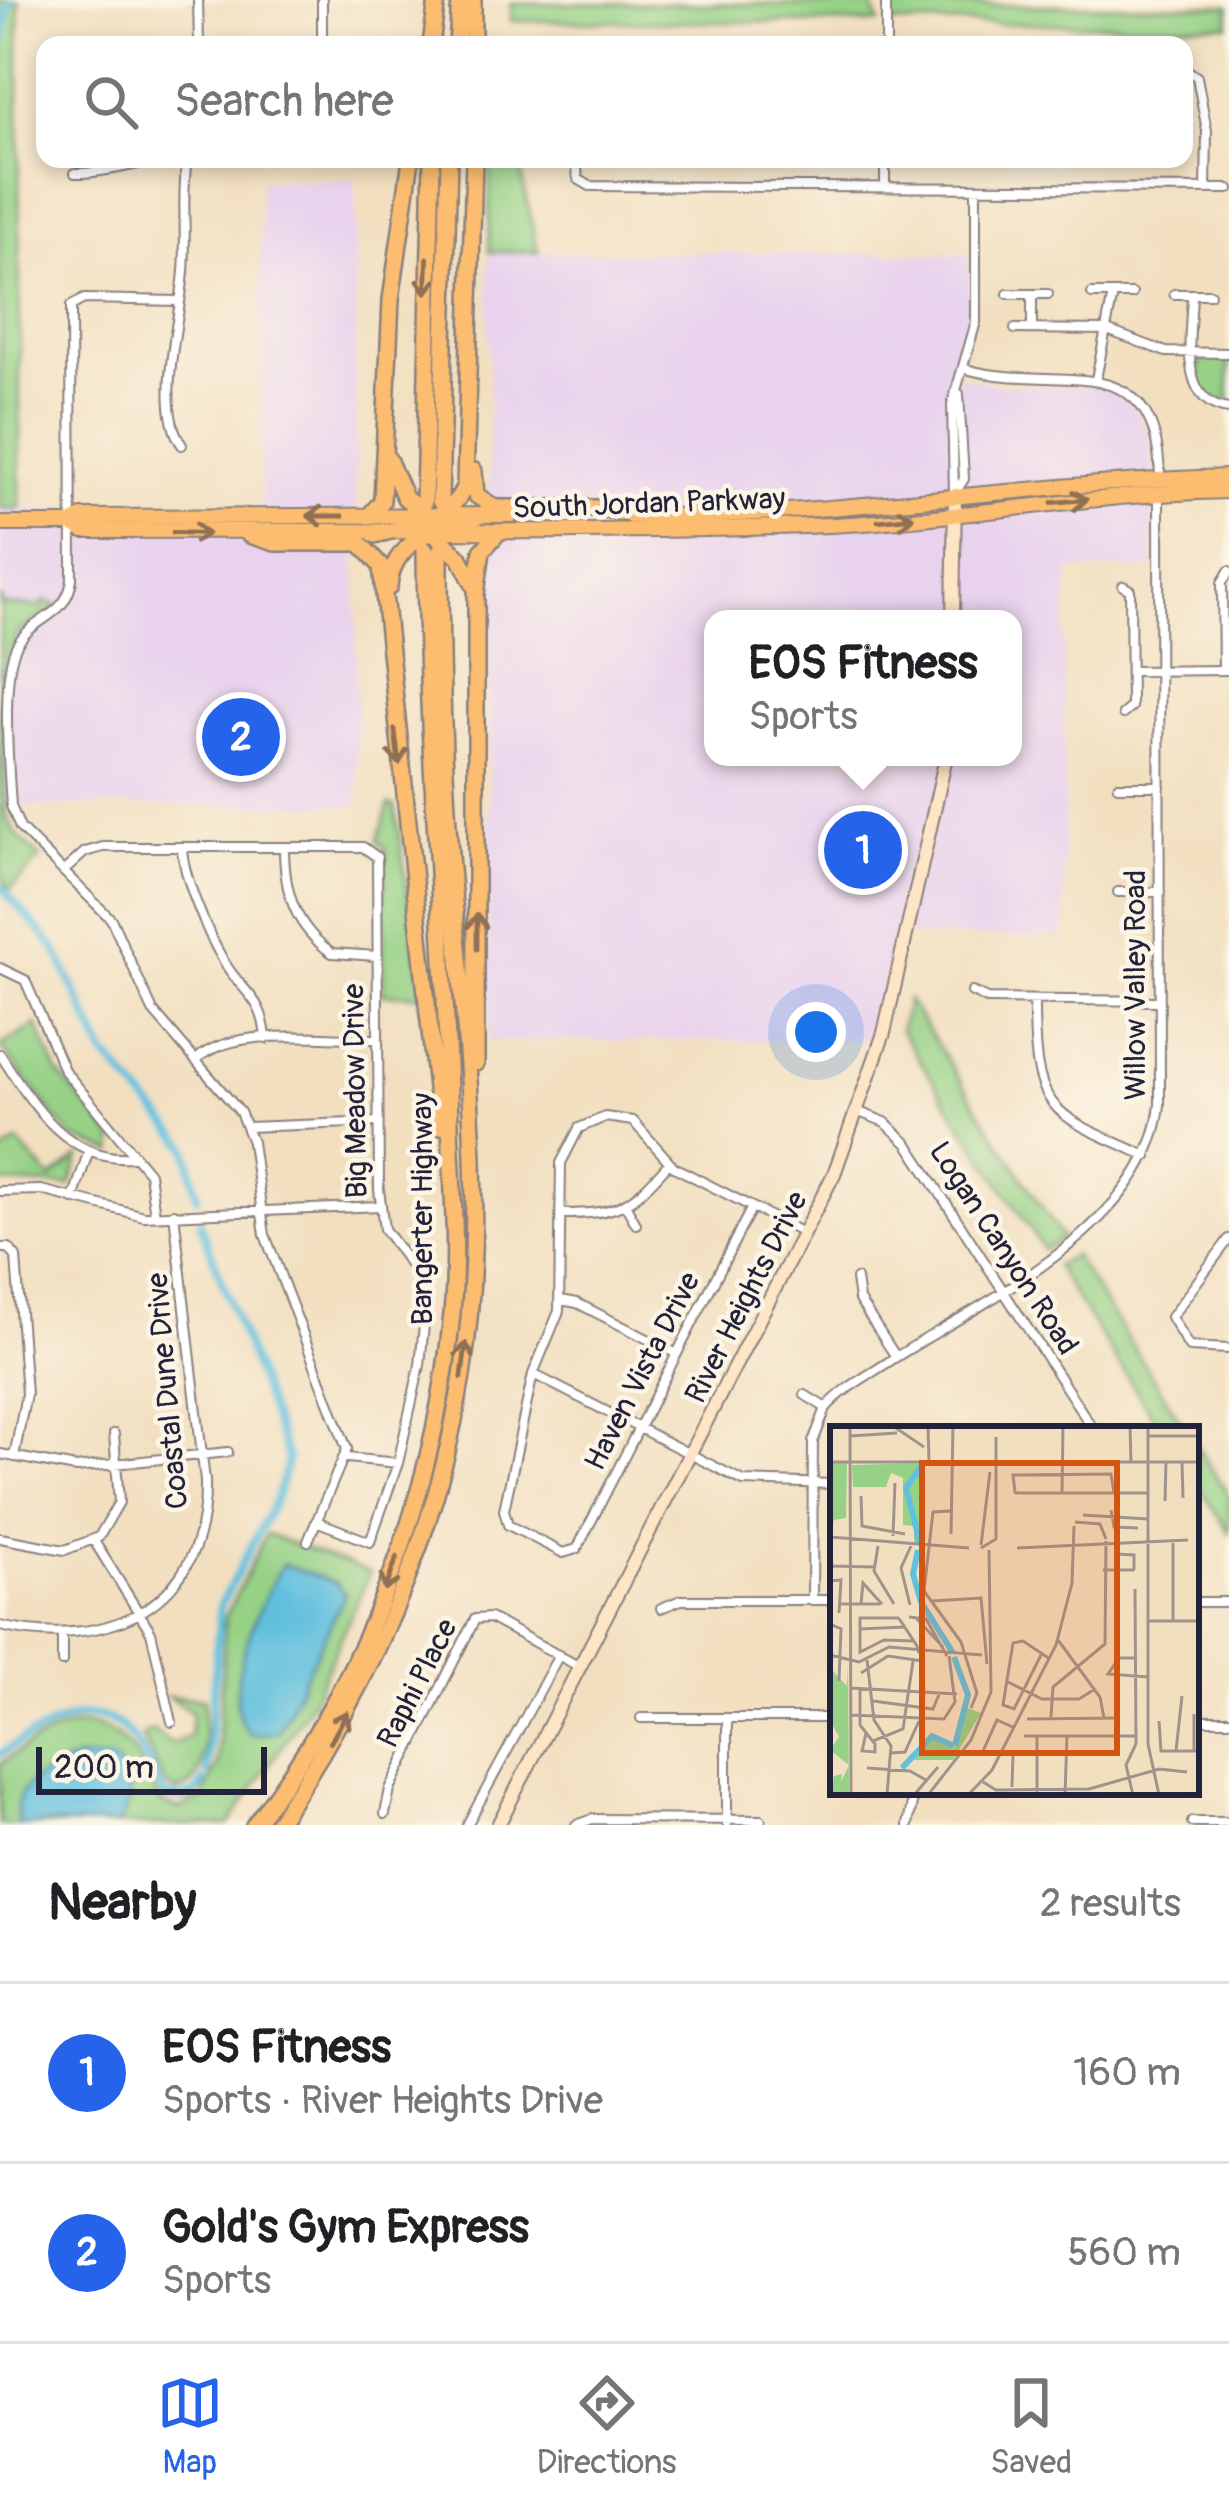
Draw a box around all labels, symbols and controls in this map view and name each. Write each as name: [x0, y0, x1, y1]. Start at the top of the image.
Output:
search box: [36, 36, 1193, 168]
icon: search: [78, 69, 144, 135]
text: Search here: [174, 74, 394, 130]
one-way arrow: [415, 256, 438, 295]
street label: South Jordan Parkway: [512, 480, 786, 527]
one-way arrow: [1050, 489, 1089, 512]
one-way arrow: [306, 505, 345, 527]
one-way arrow: [876, 507, 915, 530]
one-way arrow: [171, 522, 210, 545]
popup: [704, 610, 1022, 766]
text: EOS Fitness: [748, 636, 978, 692]
pin: 2: [202, 692, 280, 782]
text: Sports: [748, 692, 858, 741]
one-way arrow: [387, 727, 409, 766]
pin: 1: [824, 805, 902, 895]
street label: Willow Valley Road: [1117, 870, 1154, 1100]
one-way arrow: [466, 912, 488, 951]
street label: Big Meadow Drive: [335, 983, 376, 1199]
your location: [786, 1002, 846, 1062]
street label: Bangerter Highway: [404, 1093, 441, 1325]
street label: Logan Canyon Road: [921, 1135, 1086, 1362]
street label: River Heights Drive: [677, 1185, 816, 1409]
street label: Haven Vista Drive: [577, 1266, 708, 1477]
street label: Coastal Dune Drive: [139, 1271, 196, 1511]
one-way arrow: [453, 1341, 476, 1380]
inset map: [830, 1426, 1199, 1795]
one-way arrow: [379, 1554, 401, 1591]
street label: Raphi Place: [369, 1613, 466, 1754]
one-way arrow: [327, 1710, 351, 1745]
scale bar: [36, 1741, 267, 1794]
text: 200 m: [54, 1747, 154, 1788]
text: Nearby: [48, 1871, 196, 1935]
text: 2 results: [1040, 1879, 1181, 1928]
text: EOS Fitness: [162, 2020, 391, 2076]
text: 1: [79, 2048, 95, 2097]
text: 160 m: [1073, 2048, 1181, 2097]
text: Sports · River Heights Drive: [162, 2076, 603, 2125]
text: Gold's Gym Express: [162, 2200, 529, 2256]
text: 2: [76, 2228, 98, 2277]
text: 560 m: [1067, 2228, 1181, 2277]
text: Sports: [162, 2256, 271, 2305]
tab: Map: [157, 2370, 223, 2483]
tab: Directions: [537, 2370, 677, 2483]
tab: Saved: [990, 2370, 1072, 2483]

